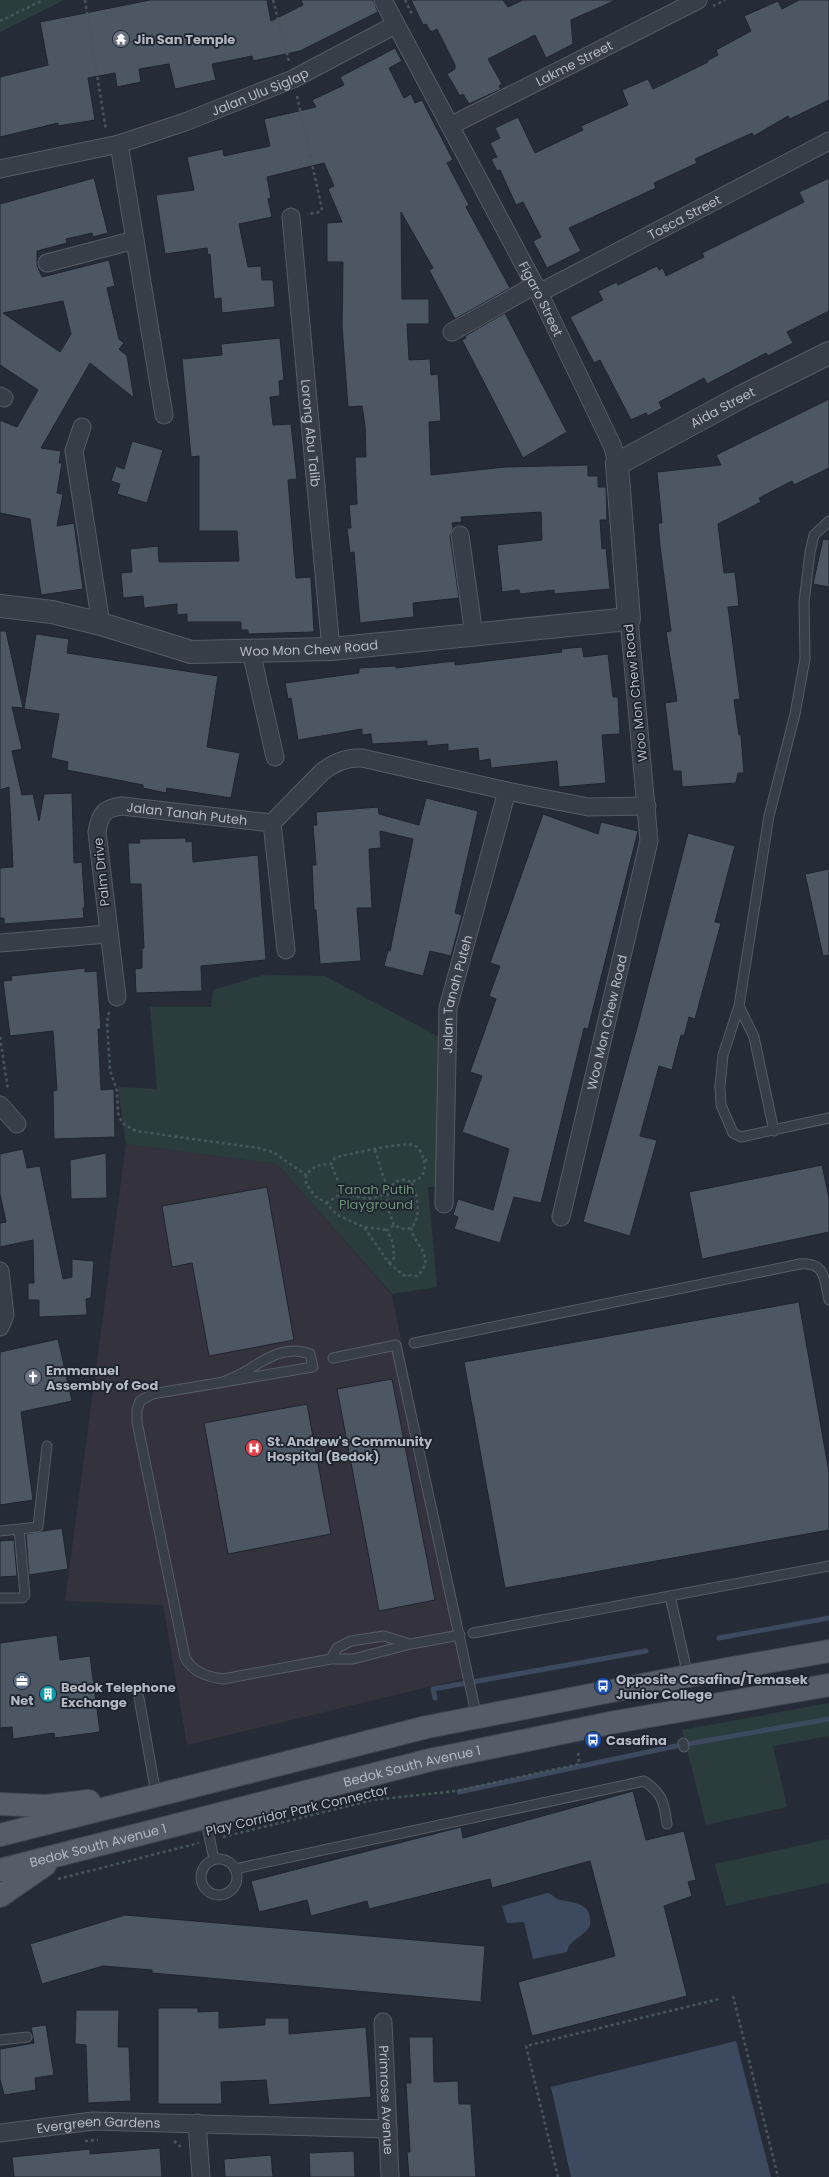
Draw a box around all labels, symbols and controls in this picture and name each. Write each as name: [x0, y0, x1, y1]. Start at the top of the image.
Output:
temple icon: Jin San Temple: [111, 29, 131, 49]
place label: Jin San Temple: [134, 30, 235, 49]
street label: Lakme Street: [532, 36, 616, 91]
street label: Jalan Ulu Siglap: [209, 63, 312, 121]
street label: Tosca Street: [644, 190, 725, 244]
street label: Figaro Street: [514, 258, 568, 340]
street label: Lorong Abu Talib: [296, 378, 325, 488]
street label: Aida Street: [687, 382, 759, 433]
street label: Woo Mon Chew Road: [619, 623, 652, 763]
street label: Woo Mon Chew Road: [239, 635, 379, 661]
street label: Jalan Tanah Puteh: [126, 798, 248, 830]
street label: Palm Drive: [88, 837, 115, 907]
street label: Jalan Tanah Puteh: [438, 933, 477, 1054]
street label: Woo Mon Chew Road: [582, 953, 632, 1092]
park label: Tanah Putih Playground: [338, 1180, 414, 1214]
place label: Emmanuel Assembly of God: [46, 1361, 158, 1395]
church icon: Emmanuel Assembly of God: [23, 1367, 43, 1387]
place label: St. Andrew's Community Hospital (Bedok): [267, 1432, 433, 1466]
hospital icon: St. Andrew's Community Hospital (Bedok): [244, 1438, 264, 1458]
place label: Opposite Casafina/Temasek Junior College: [616, 1670, 808, 1704]
office icon: Net: [12, 1671, 32, 1691]
bus stop icon: Opposite Casafina/Temasek Junior College: [593, 1676, 613, 1696]
place label: Bedok Telephone Exchange: [61, 1678, 176, 1712]
building icon: Bedok Telephone Exchange: [38, 1684, 58, 1704]
place label: Net: [10, 1691, 34, 1710]
bus stop icon: Casafina: [583, 1730, 603, 1750]
place label: Casafina: [606, 1731, 667, 1750]
street label: Bedok South Avenue 1: [341, 1741, 482, 1792]
street label: Play Corridor Park Connector: [204, 1780, 391, 1841]
street label: Bedok South Avenue 1: [27, 1819, 168, 1872]
street label: Primrose Avenue: [374, 2045, 398, 2155]
street label: Evergreen Gardens: [35, 2112, 161, 2138]

